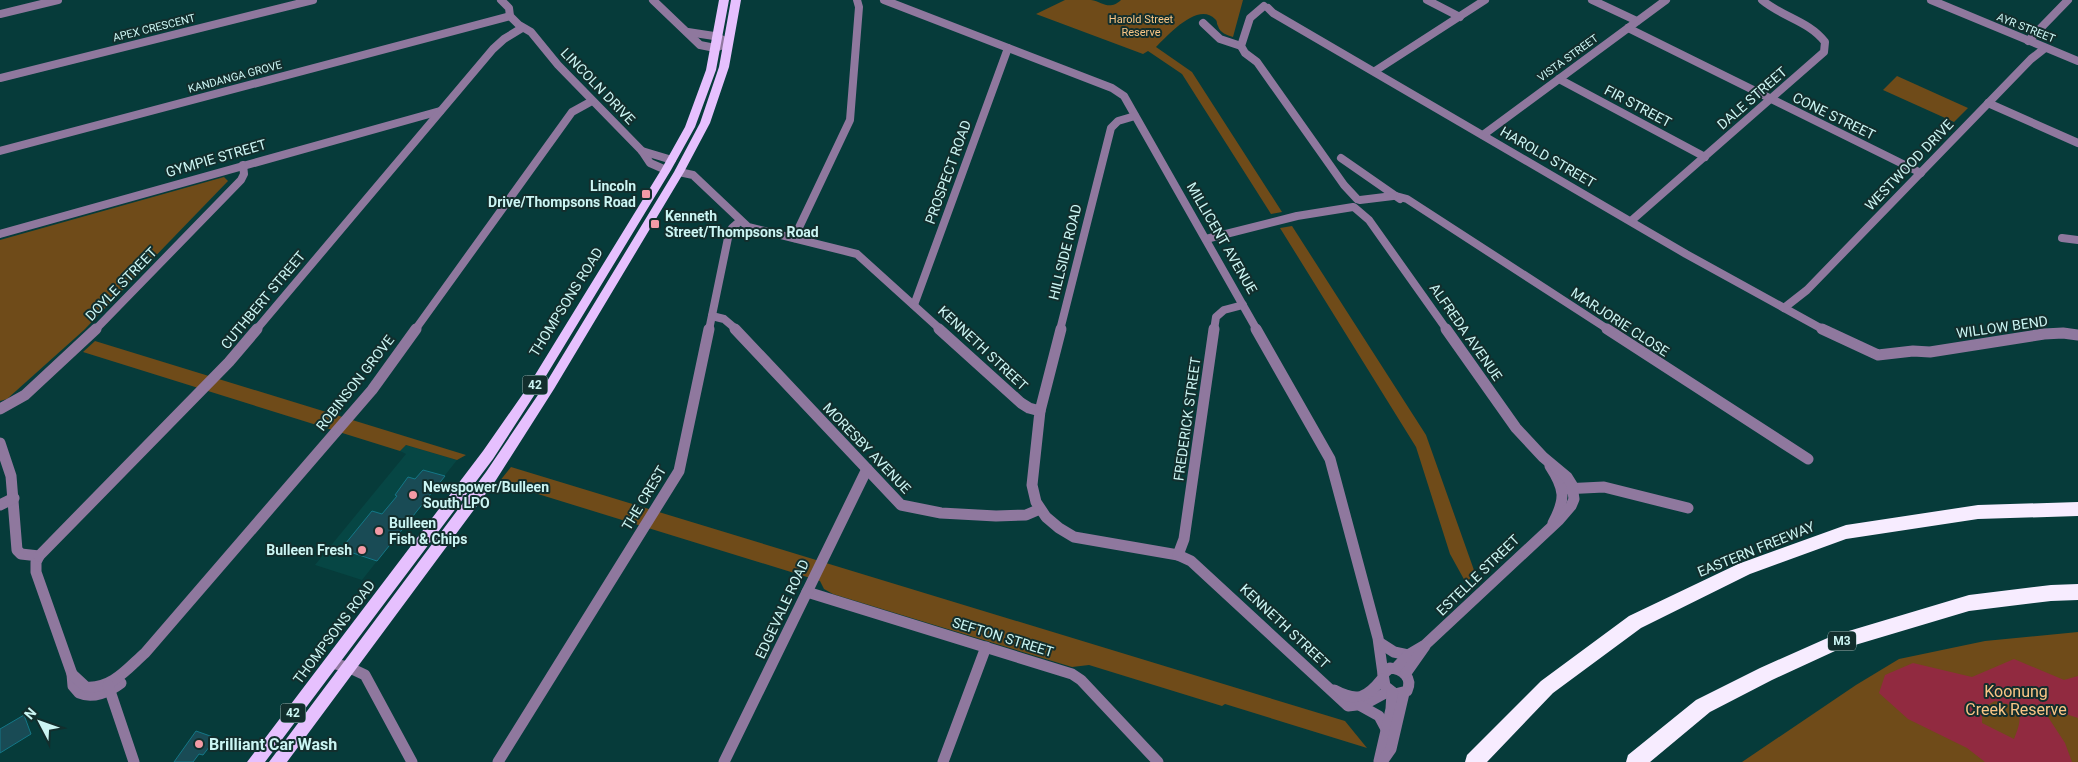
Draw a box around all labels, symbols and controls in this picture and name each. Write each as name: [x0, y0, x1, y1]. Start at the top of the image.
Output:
street label: AYR STREET: [1995, 10, 2057, 46]
street label: APEX CRESCENT: [111, 11, 197, 45]
park label: Harold Street Reserve: [1109, 13, 1174, 39]
street label: VISTA STREET: [1535, 31, 1601, 84]
street label: LINCOLN DRIVE: [558, 45, 638, 127]
street label: KANDANGA GROVE: [187, 58, 283, 96]
street label: DALE STREET: [1714, 63, 1791, 133]
street label: FIR STREET: [1602, 82, 1675, 131]
street label: CONE STREET: [1790, 89, 1878, 143]
street label: WESTWOOD DRIVE: [1862, 116, 1956, 214]
street label: PROSPECT ROAD: [922, 118, 974, 226]
street label: HAROLD STREET: [1497, 123, 1599, 191]
street label: GYMPIE STREET: [164, 136, 269, 180]
place label: Lincoln Drive/Thompsons Road: [488, 178, 636, 210]
street label: MILLICENT AVENUE: [1184, 180, 1260, 296]
marker: Lincoln Drive/Thompsons Road: [640, 188, 652, 200]
street label: HILLSIDE ROAD: [1045, 202, 1085, 302]
place label: Kenneth Street/Thompsons Road: [665, 208, 819, 240]
marker: Kenneth Street/Thompsons Road: [649, 218, 661, 230]
street label: DOYLE STREET: [82, 244, 160, 324]
street label: THOMPSONS ROAD: [526, 245, 606, 359]
street label: CUTHBERT STREET: [217, 247, 309, 352]
street label: ALFREDA AVENUE: [1426, 280, 1506, 384]
street label: MARJORIE CLOSE: [1568, 284, 1672, 360]
street label: KENNETH STREET: [935, 302, 1031, 394]
street label: WILLOW BEND: [1955, 313, 2049, 341]
street label: ROBINSON GROVE: [313, 332, 397, 434]
street label: FREDERICK STREET: [1170, 355, 1204, 482]
road number: 42: [522, 376, 548, 394]
street label: MORESBY AVENUE: [820, 399, 914, 497]
street label: THE CREST: [619, 462, 670, 533]
place label: Newspower/Bulleen South LPO: [423, 479, 549, 511]
marker: Newspower/Bulleen South LPO: [407, 489, 419, 501]
place label: Bulleen Fish & Chips: [389, 515, 467, 547]
street label: EASTERN FREEWAY: [1695, 518, 1818, 580]
marker: Bulleen Fish & Chips: [373, 525, 385, 537]
street label: ESTELLE STREET: [1433, 531, 1523, 619]
place label: Bulleen Fresh: [266, 542, 352, 558]
marker: Bulleen Fresh: [356, 544, 368, 556]
street label: EDGEVALE ROAD: [752, 557, 812, 661]
street label: THOMPSONS ROAD: [290, 577, 378, 687]
street label: KENNETH STREET: [1237, 580, 1333, 672]
street label: SEFTON STREET: [950, 614, 1056, 660]
road number: M3: [1828, 631, 1856, 650]
park label: Koonung Creek Reserve: [1965, 682, 2067, 719]
north arrow: [15, 697, 65, 747]
text: N: [21, 704, 39, 722]
road number: 42: [280, 704, 306, 722]
place label: Brilliant Car Wash: [209, 735, 337, 754]
marker: Brilliant Car Wash: [193, 738, 205, 750]

